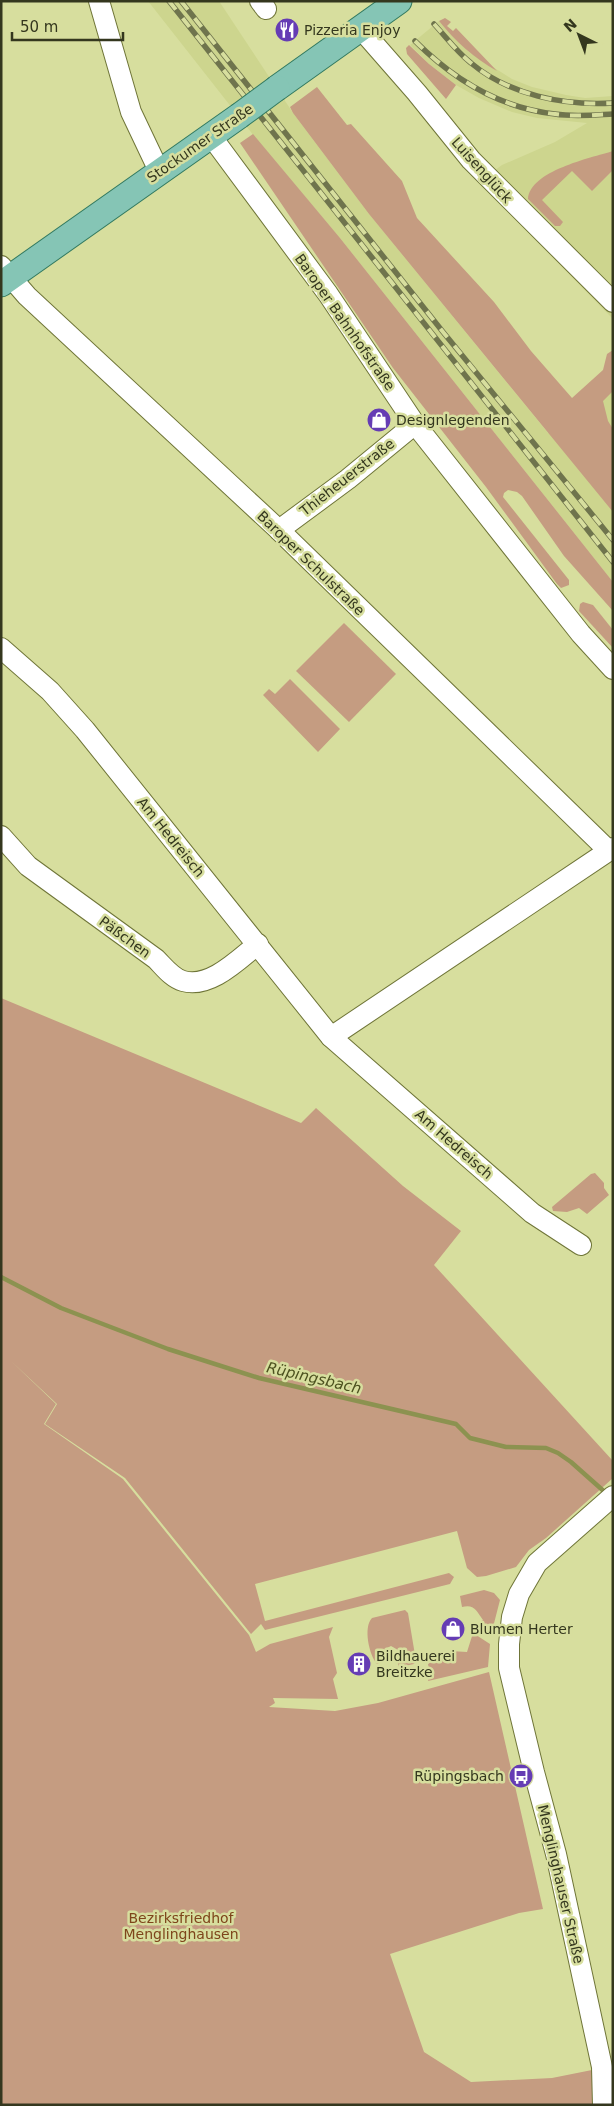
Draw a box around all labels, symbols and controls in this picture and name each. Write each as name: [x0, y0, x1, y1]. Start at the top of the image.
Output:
scale bar: [12, 10, 124, 42]
north arrow: [554, 10, 604, 60]
text: N: [561, 15, 580, 35]
restaurant icon: Pizzeria Enjoy: [274, 17, 300, 43]
text: 50 m: [20, 18, 58, 36]
place label: Pizzeria Enjoy: [304, 22, 400, 38]
street label: Stockumer Straße: [144, 100, 256, 186]
street label: Luisenglück: [448, 134, 516, 207]
street label: Baroper Bahnhofstraße: [292, 251, 398, 393]
shop icon: Designlegenden: [366, 407, 392, 433]
place label: Designlegenden: [396, 412, 510, 428]
street label: Thieheuerstraße: [296, 435, 397, 519]
street label: Baroper Schulstraße: [254, 508, 368, 618]
street label: Am Hedreisch: [134, 794, 208, 880]
street label: Päßchen: [96, 913, 154, 961]
street label: Am Hedreisch: [412, 1106, 496, 1182]
water label: Rüpingsbach: [265, 1358, 363, 1398]
shop icon: Blumen Herter: [440, 1616, 466, 1642]
place label: Blumen Herter: [470, 1621, 573, 1637]
place label: Bildhauerei Breitzke: [376, 1648, 455, 1680]
building icon: Bildhauerei Breitzke: [346, 1651, 372, 1677]
bus stop icon: Rüpingsbach: [508, 1763, 534, 1789]
place label: Rüpingsbach: [414, 1768, 504, 1784]
street label: Menglinghauser Straße: [535, 1803, 587, 1965]
park label: Bezirksfriedhof Menglinghausen: [123, 1910, 239, 1942]

